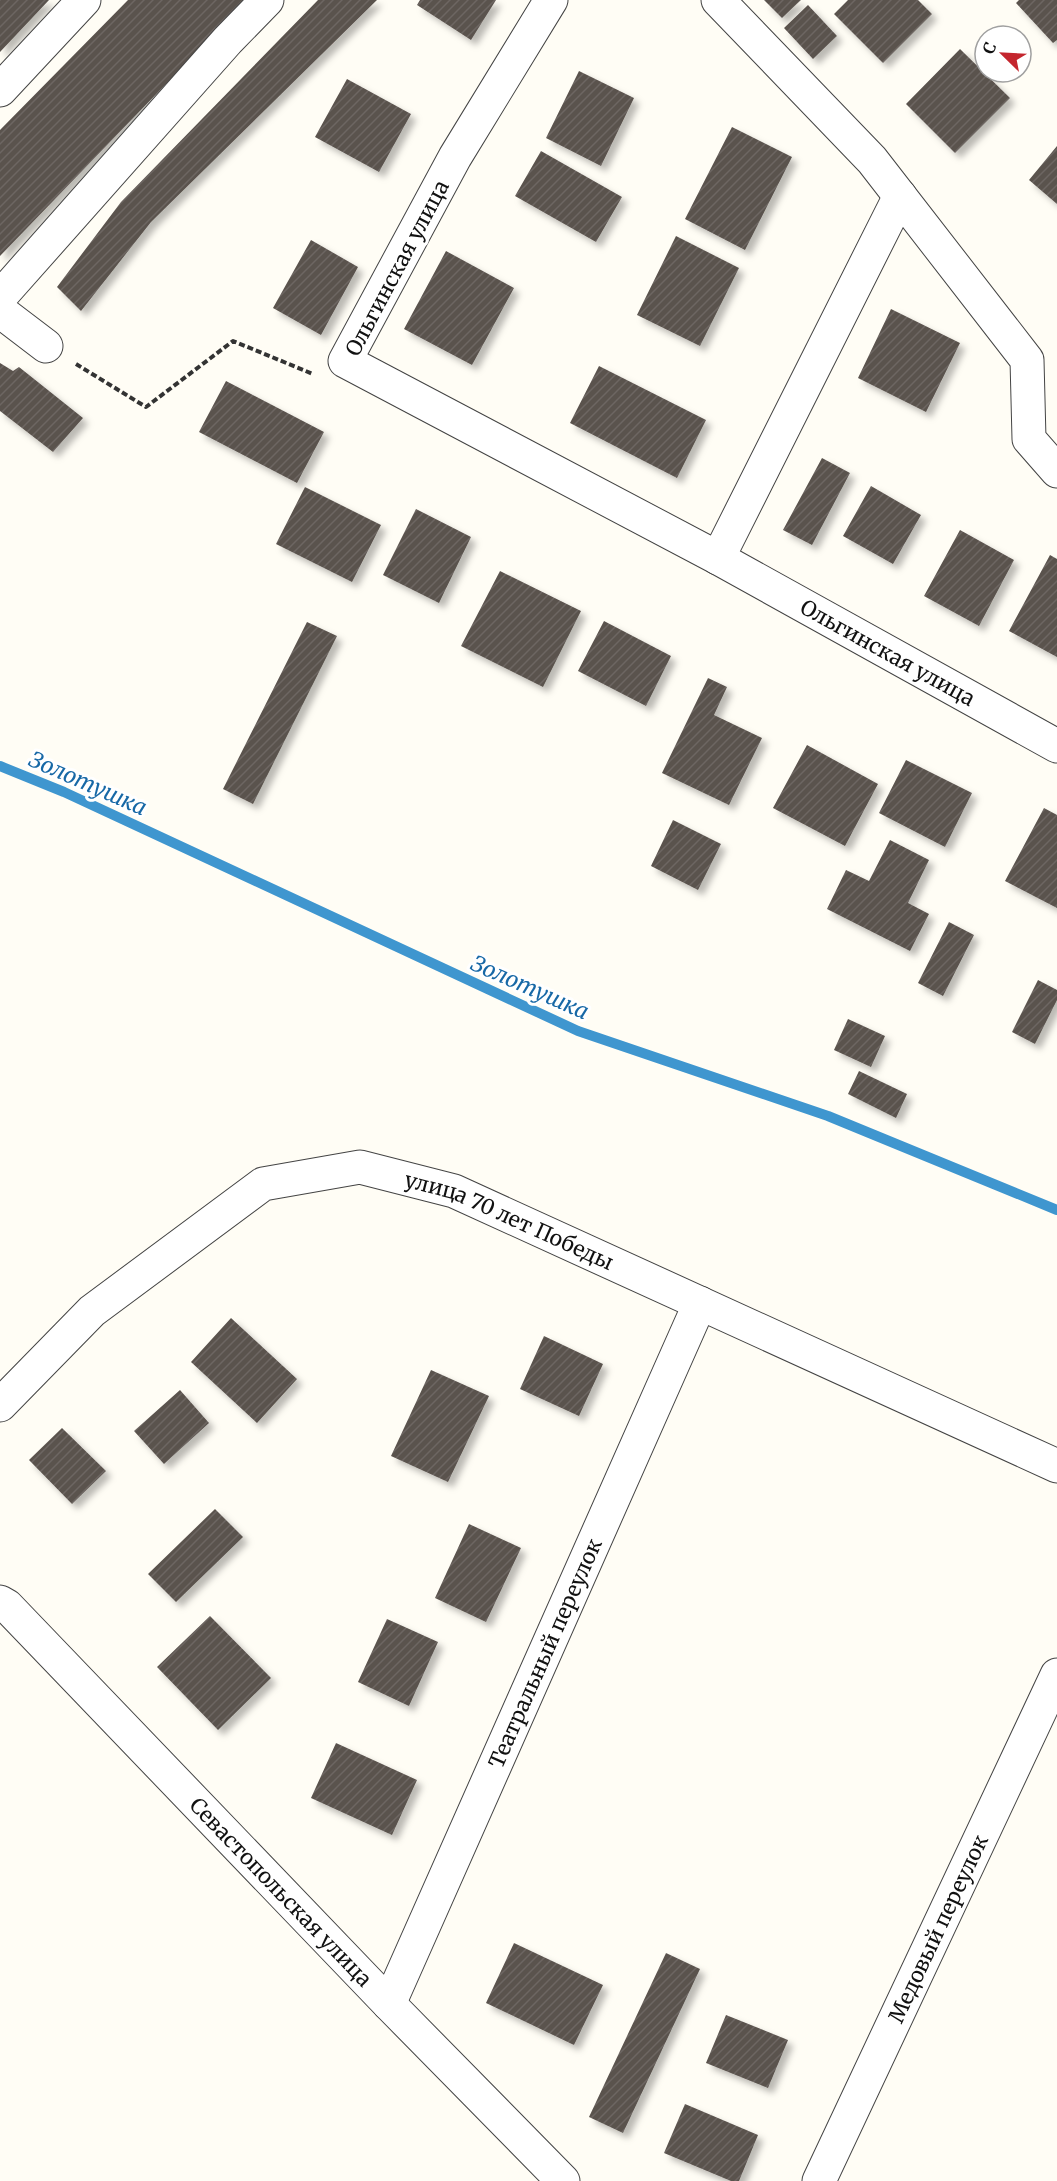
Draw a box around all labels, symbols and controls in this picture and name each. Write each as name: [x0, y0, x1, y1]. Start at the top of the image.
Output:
north arrow: [973, 24, 1033, 84]
text: С: [978, 39, 1001, 57]
street label: Ольгинская улица: [339, 175, 455, 361]
street label: Ольгинская улица: [796, 593, 980, 711]
water label: Золотушка: [25, 745, 151, 821]
water label: Золотушка: [467, 949, 593, 1025]
street label: улица 70 лет Победы: [402, 1165, 618, 1276]
street label: Театральный переулок: [482, 1534, 607, 1772]
street label: Севастопольская улица: [184, 1791, 378, 1992]
street label: Медовый переулок: [882, 1830, 994, 2027]

